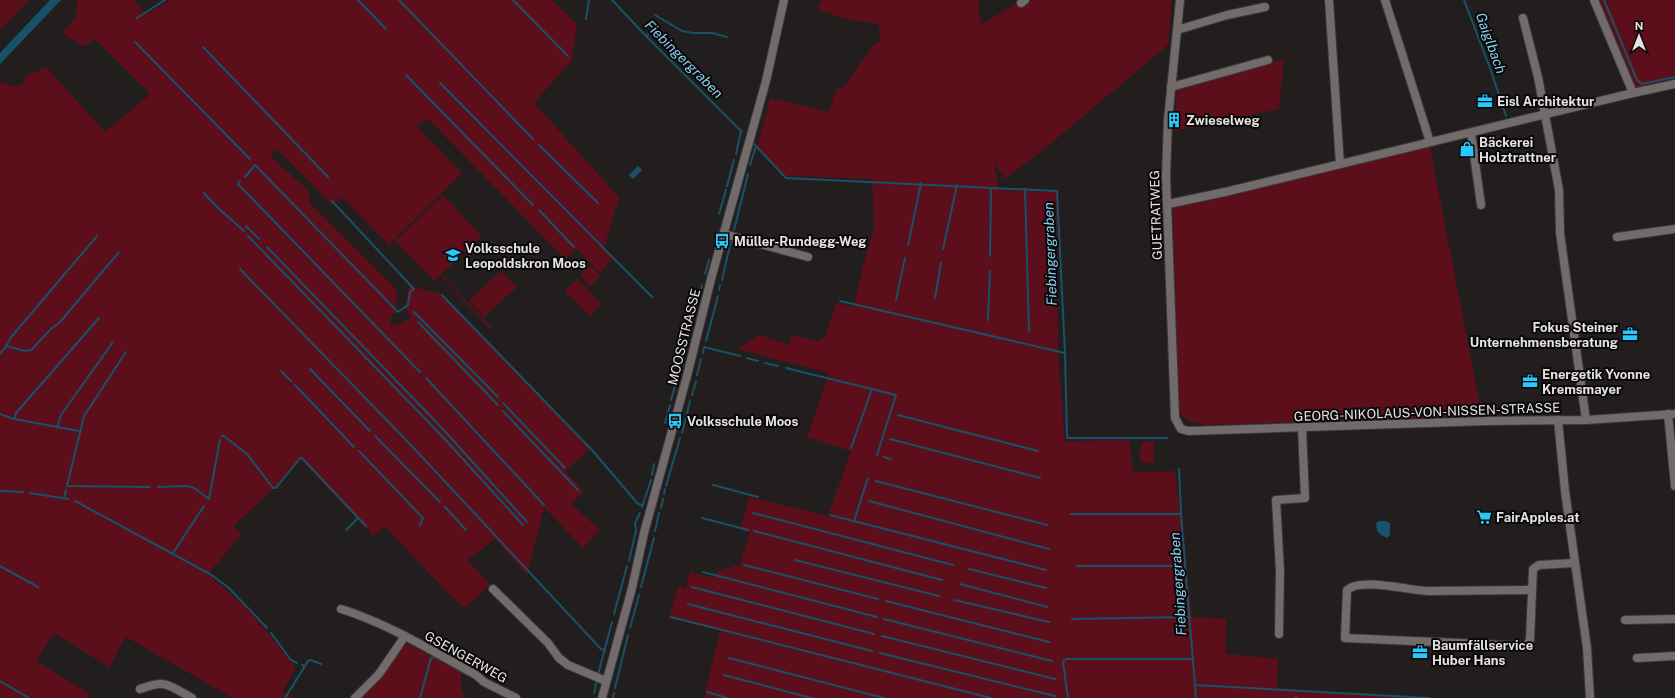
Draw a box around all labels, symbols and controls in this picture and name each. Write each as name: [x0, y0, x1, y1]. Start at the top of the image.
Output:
water label: Gaiglbach: [1473, 10, 1509, 76]
north arrow: [1619, 16, 1659, 56]
water label: Fiebingergraben: [642, 17, 726, 101]
text: N: [1635, 20, 1643, 32]
office icon: Eisl Architektur: [1476, 92, 1494, 110]
place label: Eisl Architektur: [1497, 94, 1595, 109]
building icon: Zwieselweg: [1165, 111, 1183, 129]
place label: Zwieselweg: [1186, 113, 1260, 128]
place label: Bäckerei Holztrattner: [1479, 135, 1557, 165]
shop icon: Bäckerei Holztrattner: [1458, 140, 1476, 158]
street label: GUETRATWEG: [1147, 170, 1165, 260]
water label: Fiebingergraben: [1040, 202, 1060, 306]
bus stop icon: Müller-Rundegg-Weg: [713, 232, 731, 250]
place label: Müller-Rundegg-Weg: [734, 234, 867, 249]
place label: Volksschule Leopoldskron Moos: [465, 241, 586, 271]
school or university icon: Volksschule Leopoldskron Moos: [444, 246, 462, 264]
street label: MOOSSTRASSE: [665, 287, 703, 387]
place label: Fokus Steiner Unternehmensberatung: [1470, 320, 1619, 350]
office icon: Fokus Steiner Unternehmensberatung: [1621, 325, 1639, 343]
place label: Energetik Yvonne Kremsmayer: [1542, 367, 1650, 397]
office icon: Energetik Yvonne Kremsmayer: [1521, 372, 1539, 390]
street label: GEORG-NIKOLAUS-VON-NISSEN-STRASSE: [1294, 400, 1560, 424]
bus stop icon: Volksschule Moos: [666, 412, 684, 430]
place label: Volksschule Moos: [687, 414, 799, 429]
supermarket icon: FairApples.at: [1475, 508, 1493, 526]
place label: FairApples.at: [1496, 510, 1580, 525]
water label: Fiebingergraben: [1166, 532, 1190, 636]
street label: GSENGERWEG: [422, 628, 510, 686]
place label: Baumfällservice Huber Hans: [1432, 638, 1533, 668]
office icon: Baumfällservice Huber Hans: [1411, 643, 1429, 661]

